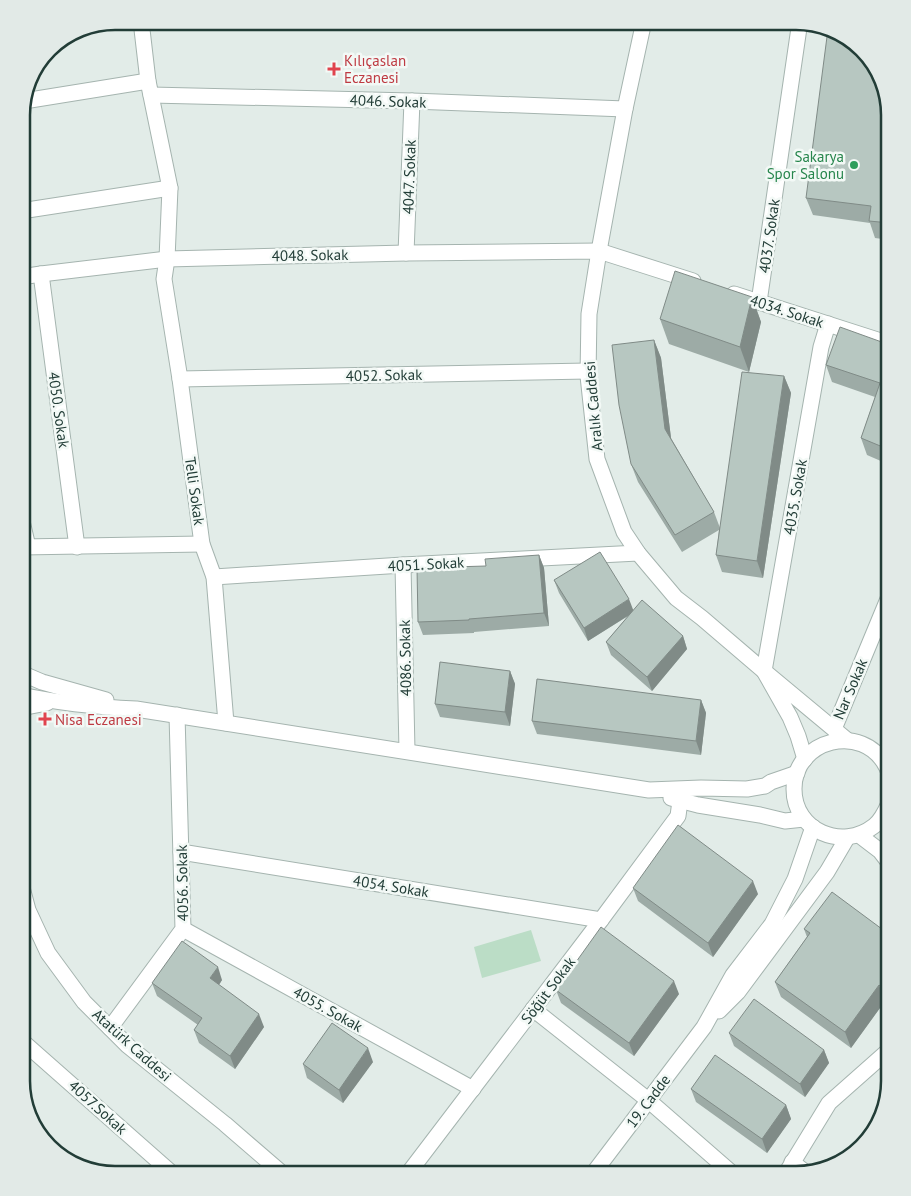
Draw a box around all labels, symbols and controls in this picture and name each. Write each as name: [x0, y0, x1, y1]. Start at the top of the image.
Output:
place label: Kılıçaslan Eczanesi: [344, 51, 406, 87]
marker: Kılıçaslan Eczanesi: [328, 63, 340, 75]
street label: 4046. Sokak: [349, 90, 427, 112]
street label: 4047. Sokak: [398, 138, 420, 215]
place label: Sakarya Spor Salonu: [767, 147, 844, 183]
marker: Sakarya Spor Salonu: [848, 159, 860, 171]
street label: 4037. Sokak: [754, 197, 784, 274]
street label: 4048. Sokak: [272, 245, 349, 265]
street label: 4034. Sokak: [748, 290, 827, 332]
street label: Aralık Caddesi: [580, 360, 606, 452]
street label: 4052. Sokak: [346, 365, 423, 385]
street label: 4050. Sokak: [44, 371, 74, 450]
street label: Telli Sokak: [181, 456, 209, 527]
street label: 4035. Sokak: [779, 457, 811, 536]
street label: 4051. Sokak: [387, 552, 466, 575]
street label: 4086. Sokak: [395, 619, 415, 696]
street label: Nar Sokak: [829, 655, 872, 722]
place label: Nisa Eczanesi: [55, 710, 142, 729]
marker: Nisa Eczanesi: [39, 713, 51, 725]
street label: 4056. Sokak: [172, 844, 192, 921]
street label: 4054. Sokak: [352, 871, 431, 901]
street label: Söğüt Sokak: [517, 952, 580, 1027]
street label: 4055. Sokak: [290, 982, 367, 1036]
street label: Atatürk Caddesi: [89, 1005, 175, 1085]
street label: 19. Cadde: [622, 1071, 674, 1131]
street label: 4057.Sokak: [65, 1076, 132, 1139]

